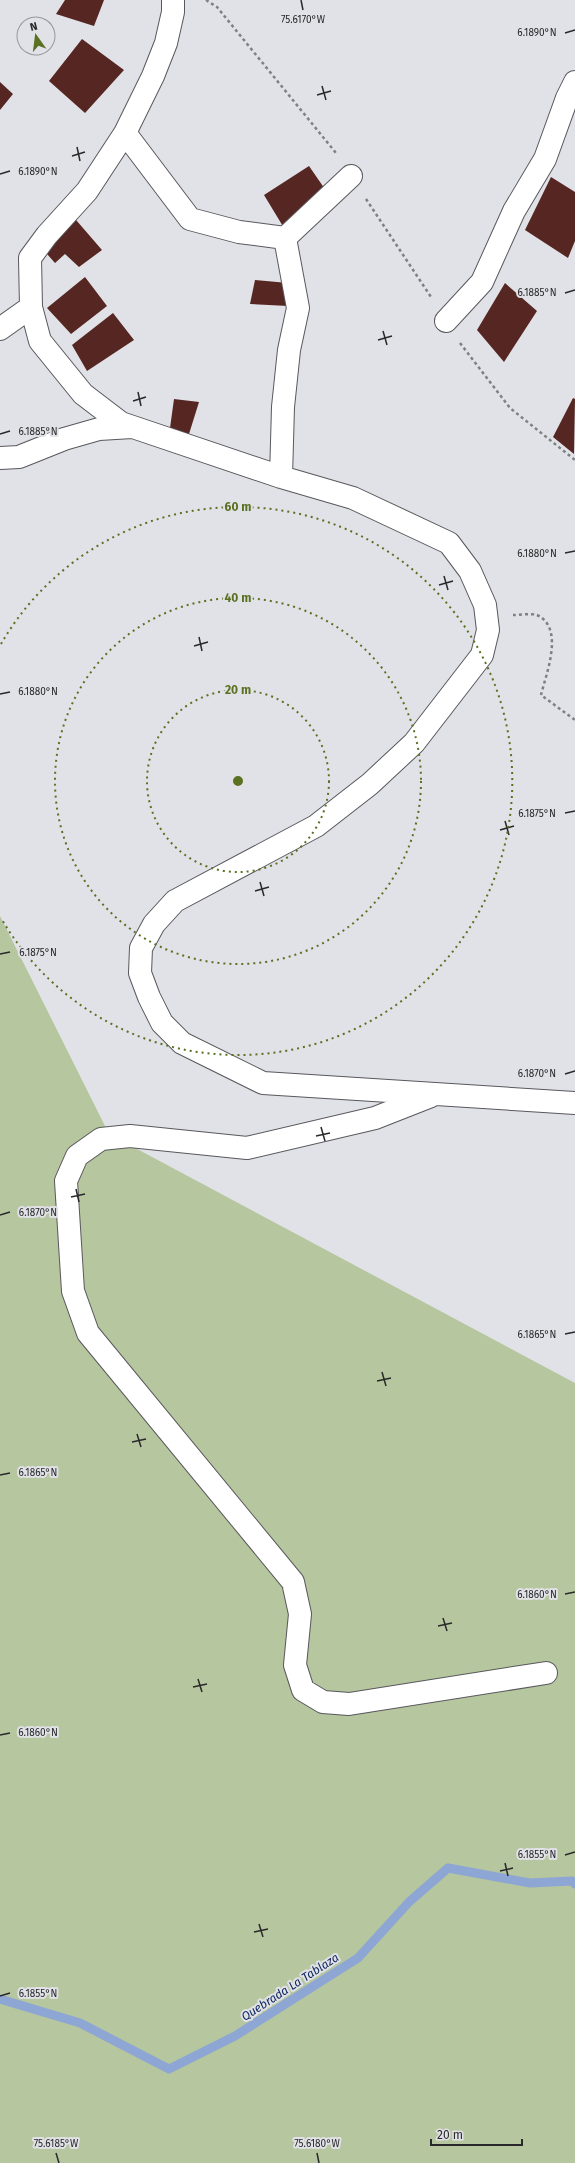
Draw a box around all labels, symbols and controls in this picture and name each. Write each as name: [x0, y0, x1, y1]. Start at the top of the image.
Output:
text: 75.6170°W: [281, 14, 326, 26]
north arrow: [16, 16, 56, 56]
text: N: [29, 20, 39, 34]
text: 6.1890°N: [517, 27, 557, 39]
text: 6.1890°N: [18, 166, 58, 178]
text: 6.1885°N: [517, 287, 557, 299]
text: 6.1885°N: [18, 426, 58, 438]
text: 60 m: [225, 500, 251, 514]
text: 6.1880°N: [517, 548, 557, 560]
text: 40 m: [225, 591, 251, 605]
text: 20 m: [225, 683, 251, 697]
text: 6.1880°N: [18, 686, 58, 698]
centre of rings: [231, 774, 245, 788]
text: 6.1875°N: [518, 808, 556, 820]
text: 6.1875°N: [19, 947, 57, 959]
text: 6.1870°N: [518, 1068, 556, 1080]
text: 6.1870°N: [19, 1207, 57, 1219]
text: 6.1865°N: [518, 1329, 556, 1341]
text: 6.1865°N: [19, 1467, 57, 1479]
text: 6.1860°N: [517, 1589, 557, 1601]
text: 6.1860°N: [18, 1727, 58, 1739]
text: 6.1855°N: [518, 1849, 556, 1861]
water label: Quebrada La Tablaza: [239, 1950, 341, 2024]
text: 6.1855°N: [19, 1988, 57, 2000]
scale bar: [431, 2121, 522, 2147]
text: 20 m: [437, 2128, 463, 2142]
text: 75.6185°W: [34, 2138, 79, 2150]
text: 75.6180°W: [294, 2138, 340, 2150]

